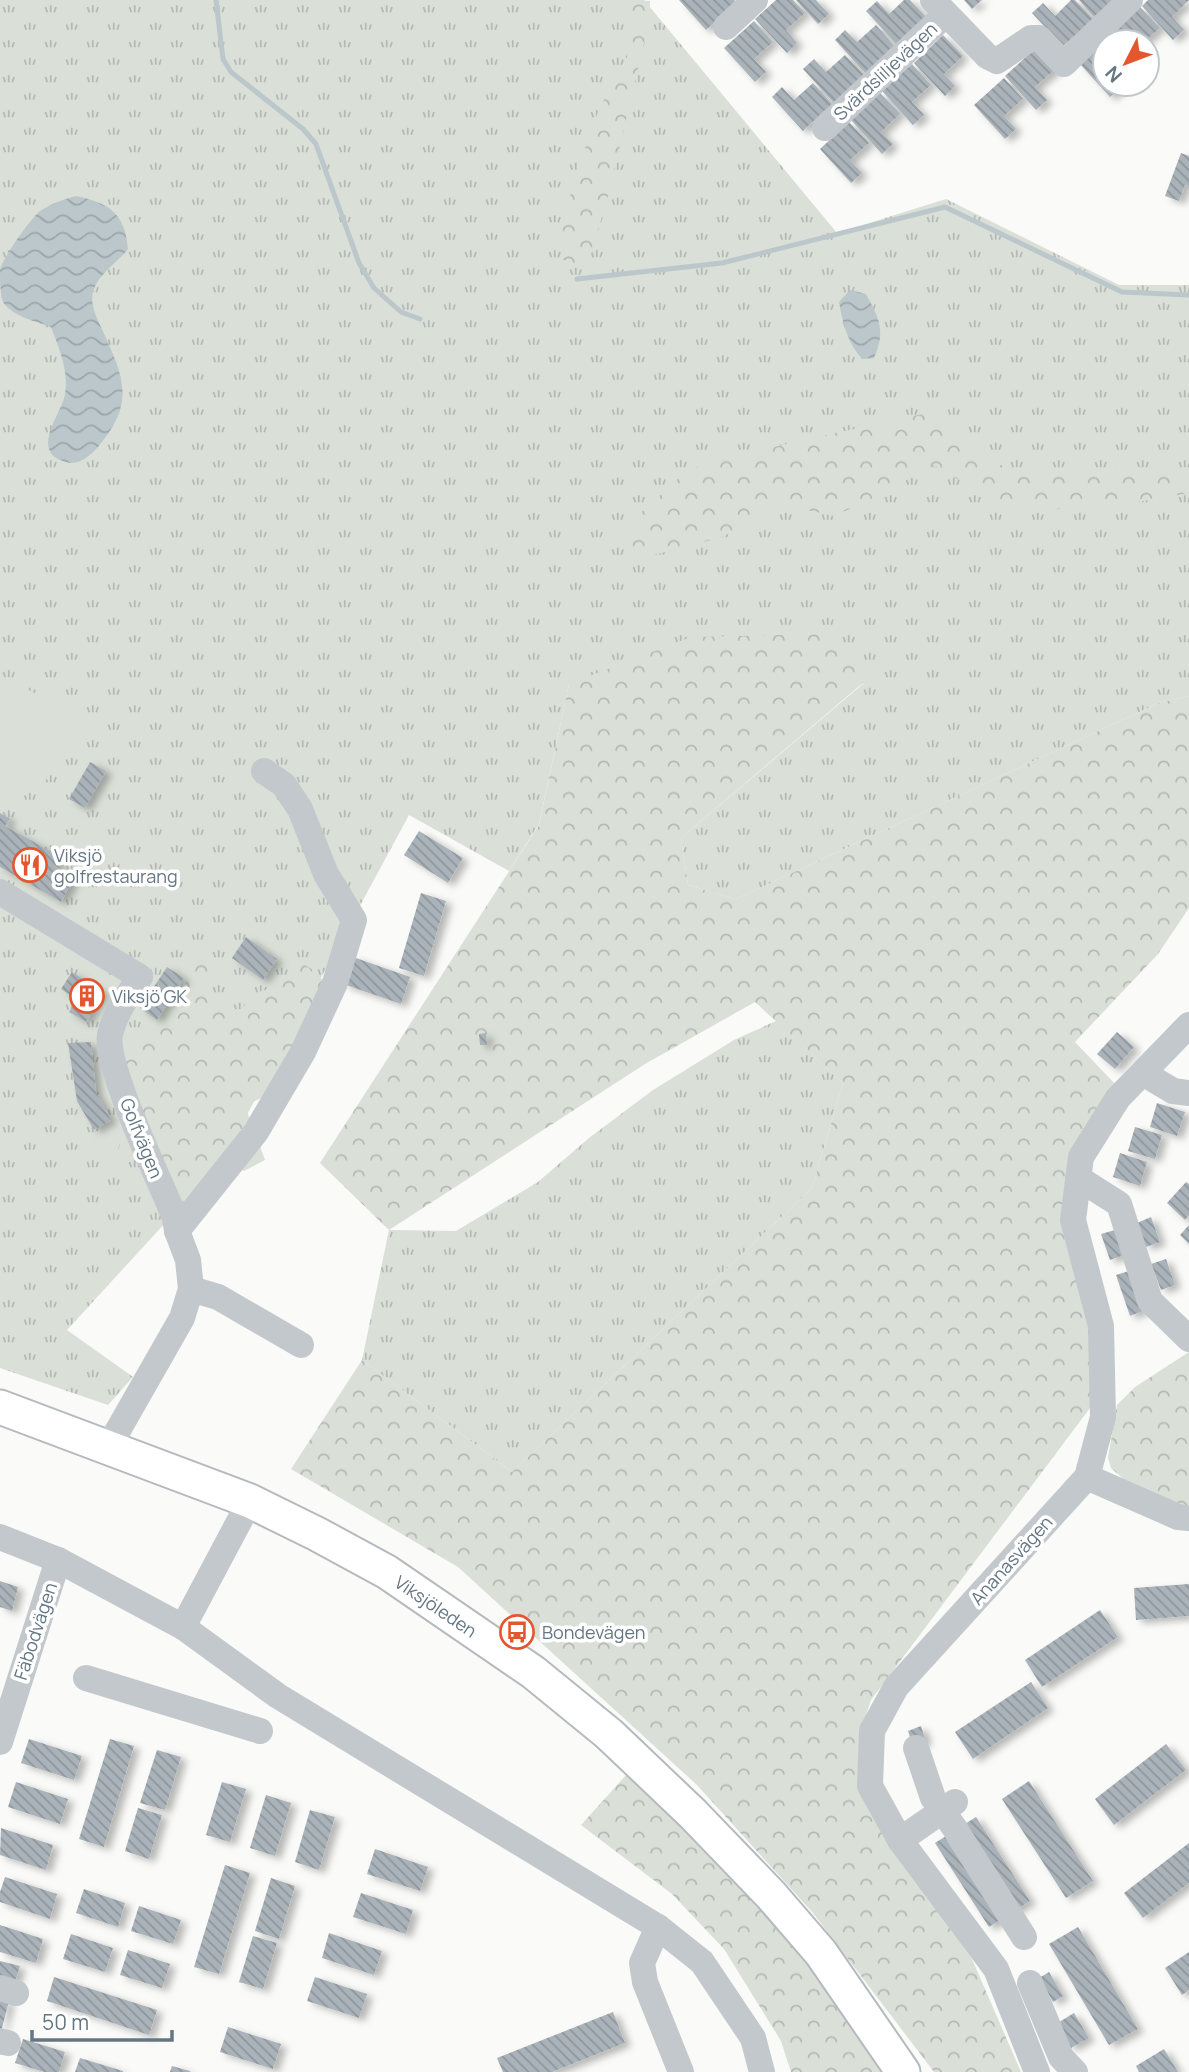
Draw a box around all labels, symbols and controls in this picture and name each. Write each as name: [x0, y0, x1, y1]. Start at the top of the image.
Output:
street label: Svärdsliljevägen: [828, 17, 942, 125]
north arrow: [1091, 28, 1161, 98]
text: N: [1099, 61, 1128, 88]
place label: Viksjö golfrestaurang: [54, 843, 178, 888]
restaurant icon: Viksjö golfrestaurang: [11, 846, 49, 884]
building icon: Viksjö GK: [68, 977, 106, 1015]
place label: Viksjö GK: [112, 984, 187, 1008]
street label: Golfvägen: [115, 1095, 169, 1181]
street label: Ananasvägen: [965, 1510, 1057, 1610]
street label: Viksjöleden: [390, 1570, 482, 1642]
street label: Fäbodvägen: [8, 1579, 62, 1683]
bus stop icon: Bondevägen: [498, 1613, 536, 1651]
place label: Bondevägen: [542, 1620, 645, 1644]
scale bar: [32, 1998, 172, 2042]
text: 50 m: [42, 2008, 89, 2036]

